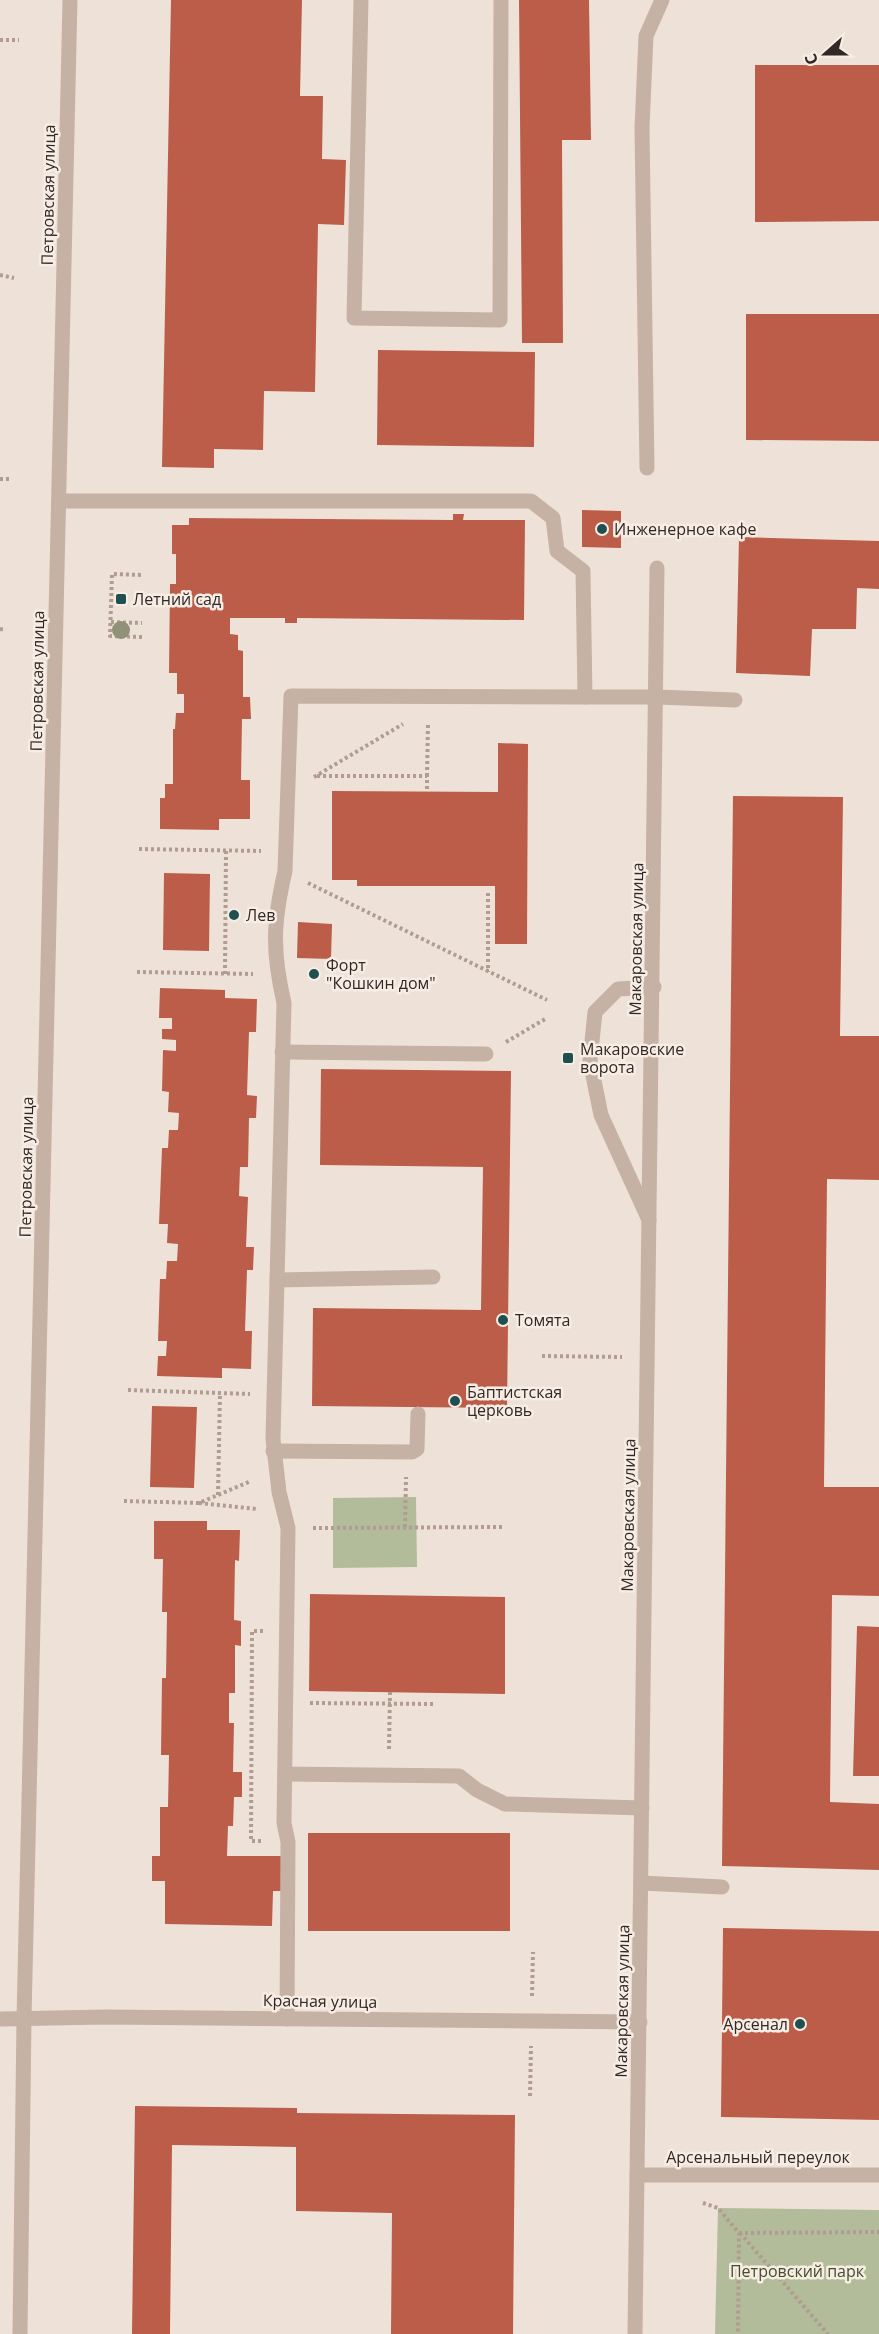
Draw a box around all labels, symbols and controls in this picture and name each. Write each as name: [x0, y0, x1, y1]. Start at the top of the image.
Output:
north arrow: [795, 24, 855, 84]
text: С: [799, 51, 823, 68]
street label: Петровская улица: [36, 124, 60, 266]
place label: Инженерное кафе: [614, 518, 756, 540]
marker: Инженерное кафе: [595, 522, 609, 536]
place label: Летний сад: [133, 588, 221, 610]
marker: Летний сад: [114, 592, 128, 606]
street label: Петровская улица: [25, 610, 49, 752]
street label: Макаровская улица: [624, 862, 648, 1016]
place label: Лев: [246, 904, 275, 926]
marker: Лев: [227, 908, 241, 922]
place label: Форт "Кошкин дом": [326, 954, 436, 994]
marker: Форт "Кошкин дом": [307, 967, 321, 981]
place label: Макаровские ворота: [580, 1038, 684, 1078]
marker: Макаровские ворота: [561, 1051, 575, 1065]
street label: Петровская улица: [14, 1096, 38, 1238]
place label: Томята: [515, 1309, 570, 1331]
marker: Томята: [496, 1313, 510, 1327]
place label: Баптистская церковь: [467, 1381, 562, 1421]
marker: Баптистская церковь: [448, 1394, 462, 1408]
street label: Макаровская улица: [616, 1438, 640, 1592]
street label: Макаровская улица: [610, 1924, 634, 2078]
street label: Красная улица: [263, 1989, 377, 2013]
place label: Арсенал: [723, 2013, 788, 2035]
marker: Арсенал: [793, 2017, 807, 2031]
street label: Арсенальный переулок: [666, 2146, 851, 2168]
park label: Петровский парк: [730, 2260, 865, 2282]

